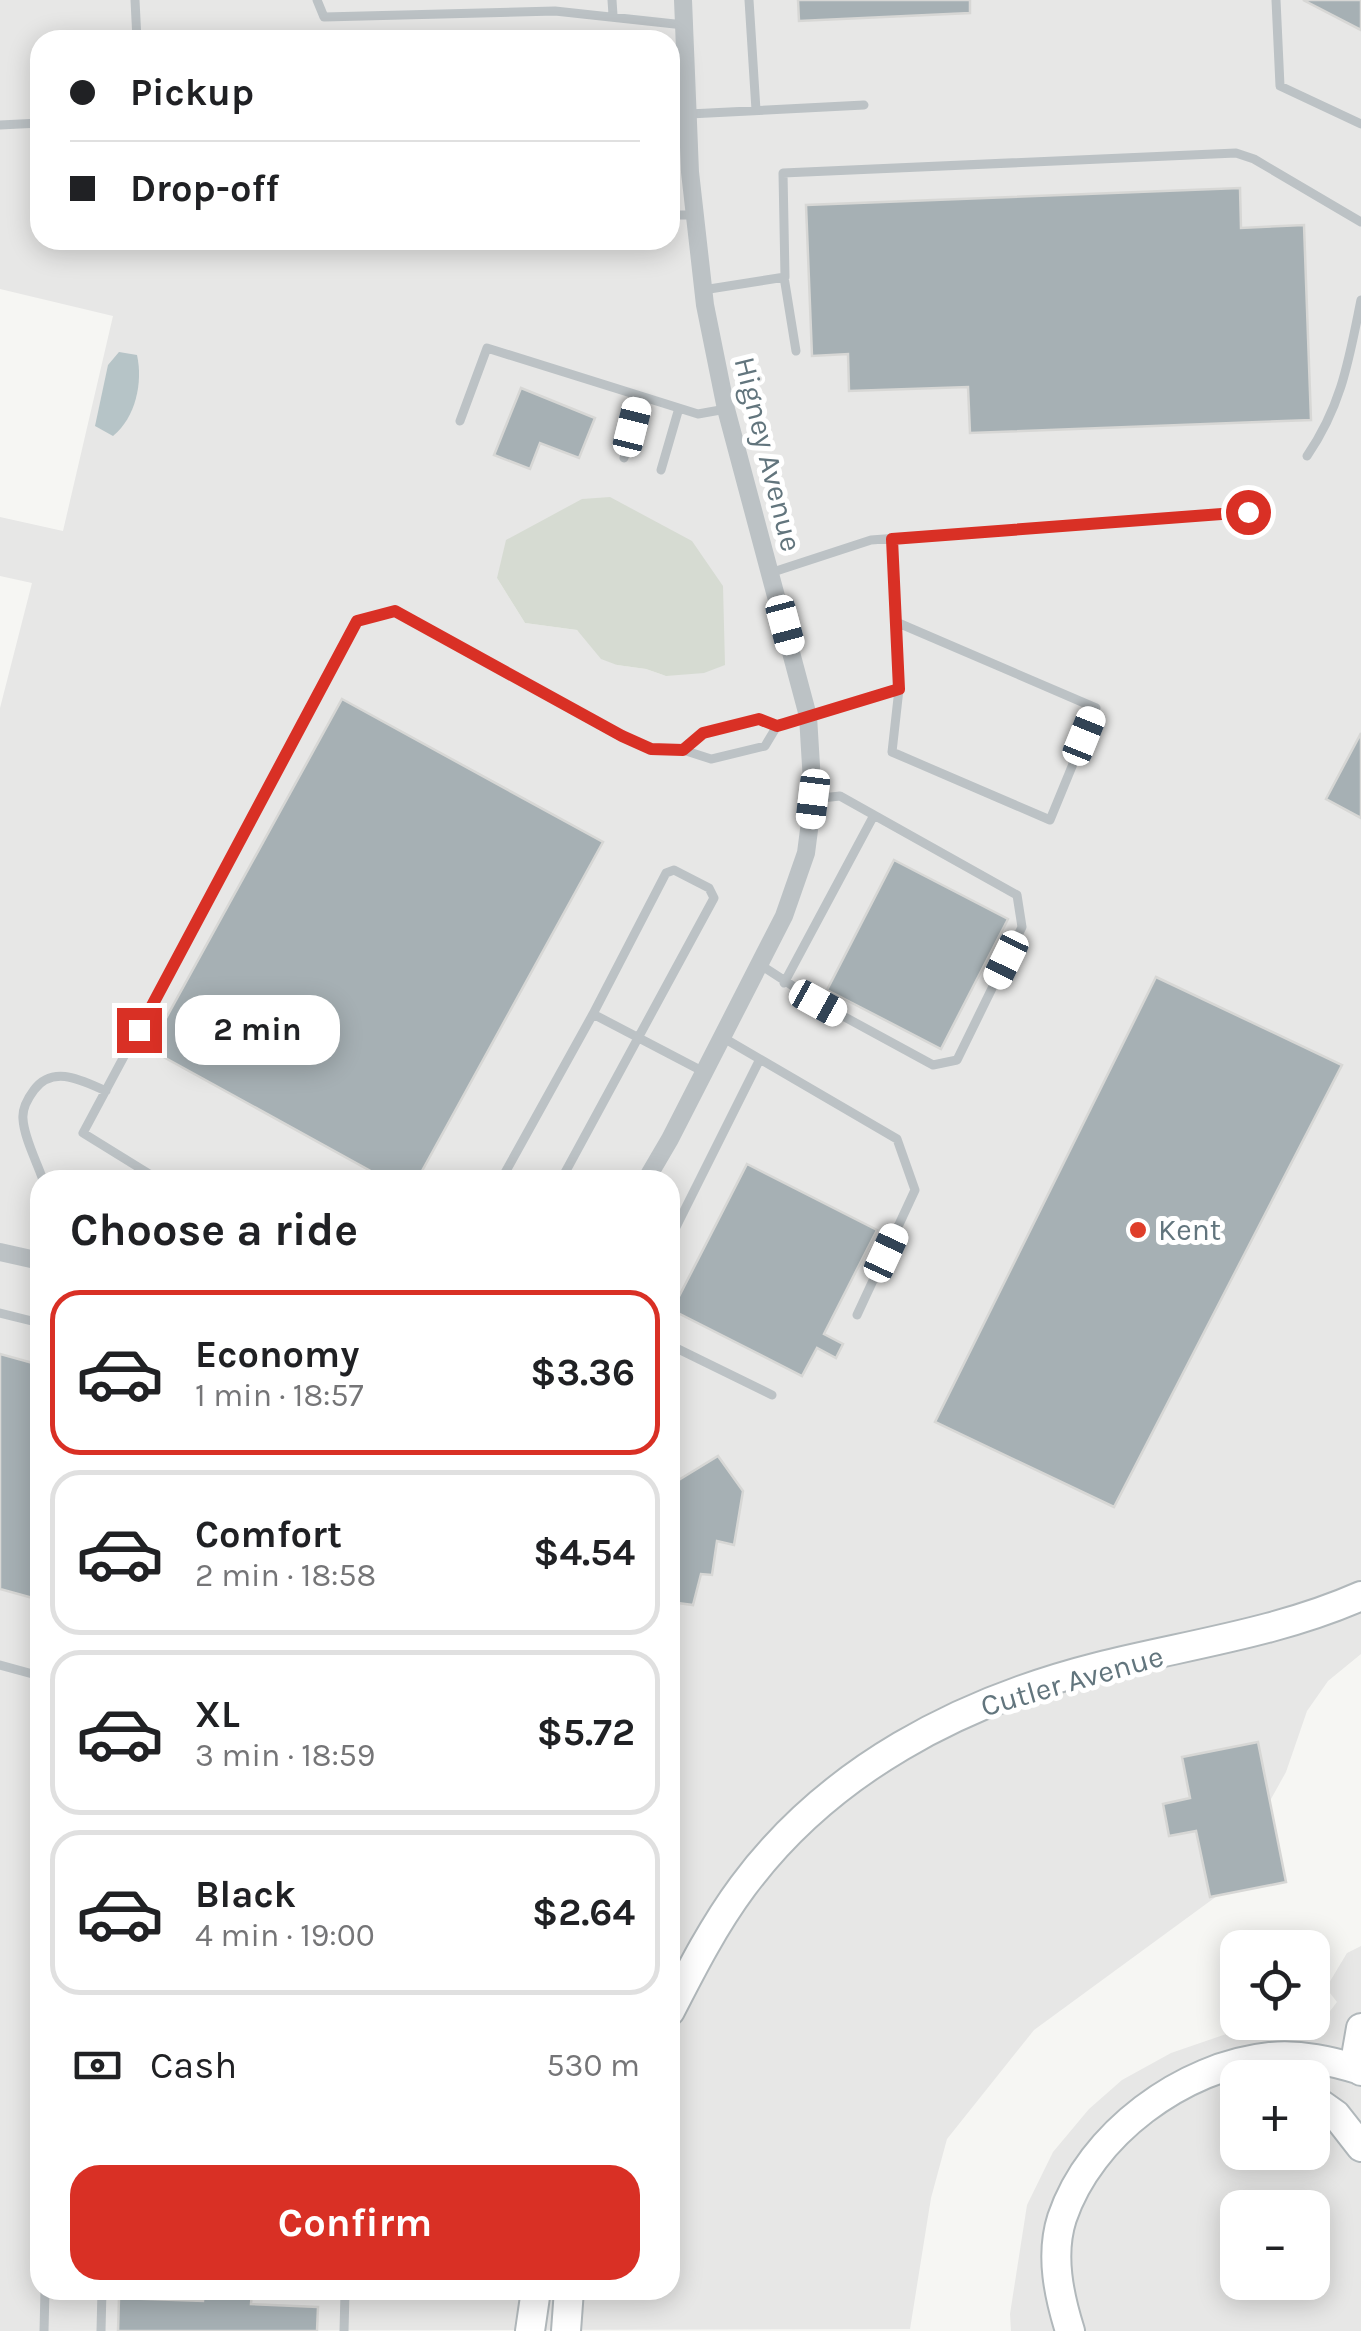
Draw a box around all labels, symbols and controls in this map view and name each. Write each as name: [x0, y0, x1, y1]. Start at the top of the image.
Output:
text: Pickup: [130, 70, 254, 115]
text: Drop-off: [130, 166, 279, 211]
street label: Higney Avenue: [726, 353, 810, 555]
car: [610, 394, 654, 460]
route start: [1226, 490, 1271, 535]
car: [763, 592, 807, 658]
car: [1059, 703, 1109, 769]
car: [794, 767, 832, 831]
car: [979, 926, 1033, 994]
car: [784, 975, 852, 1031]
callout: 2 min: [174, 995, 339, 1065]
route end: [117, 1008, 162, 1053]
text: 2 min: [213, 1011, 302, 1048]
text: Choose a ride: [70, 1204, 358, 1256]
place label: Kent: [1158, 1212, 1221, 1248]
car: [860, 1219, 912, 1287]
marker: Kent: [1127, 1219, 1149, 1241]
icon: car: [75, 1328, 165, 1418]
text: Economy: [195, 1332, 359, 1377]
text: $3.36: [530, 1350, 635, 1395]
text: 1 min · 18:57: [195, 1377, 364, 1414]
icon: car: [75, 1508, 165, 1598]
text: Comfort: [195, 1512, 342, 1557]
text: $4.54: [533, 1530, 635, 1575]
text: 2 min · 18:58: [195, 1557, 376, 1594]
street label: Cutler Avenue: [977, 1638, 1167, 1724]
icon: car: [75, 1688, 165, 1778]
text: XL: [195, 1692, 240, 1737]
text: $5.72: [537, 1710, 635, 1755]
text: 3 min · 18:59: [195, 1737, 375, 1774]
icon: car: [75, 1868, 165, 1958]
text: Black: [195, 1872, 296, 1917]
text: $2.64: [532, 1890, 635, 1935]
text: 4 min · 19:00: [195, 1917, 375, 1954]
map controls: [1220, 1930, 1330, 2300]
button: locate: [1220, 1930, 1330, 2040]
icon: cash: [70, 2038, 125, 2093]
text: Cash: [150, 2043, 237, 2088]
text: 530 m: [547, 2047, 640, 2084]
button: +: [1220, 2060, 1330, 2170]
button: Confirm: [70, 2165, 640, 2280]
button: −: [1220, 2190, 1330, 2300]

